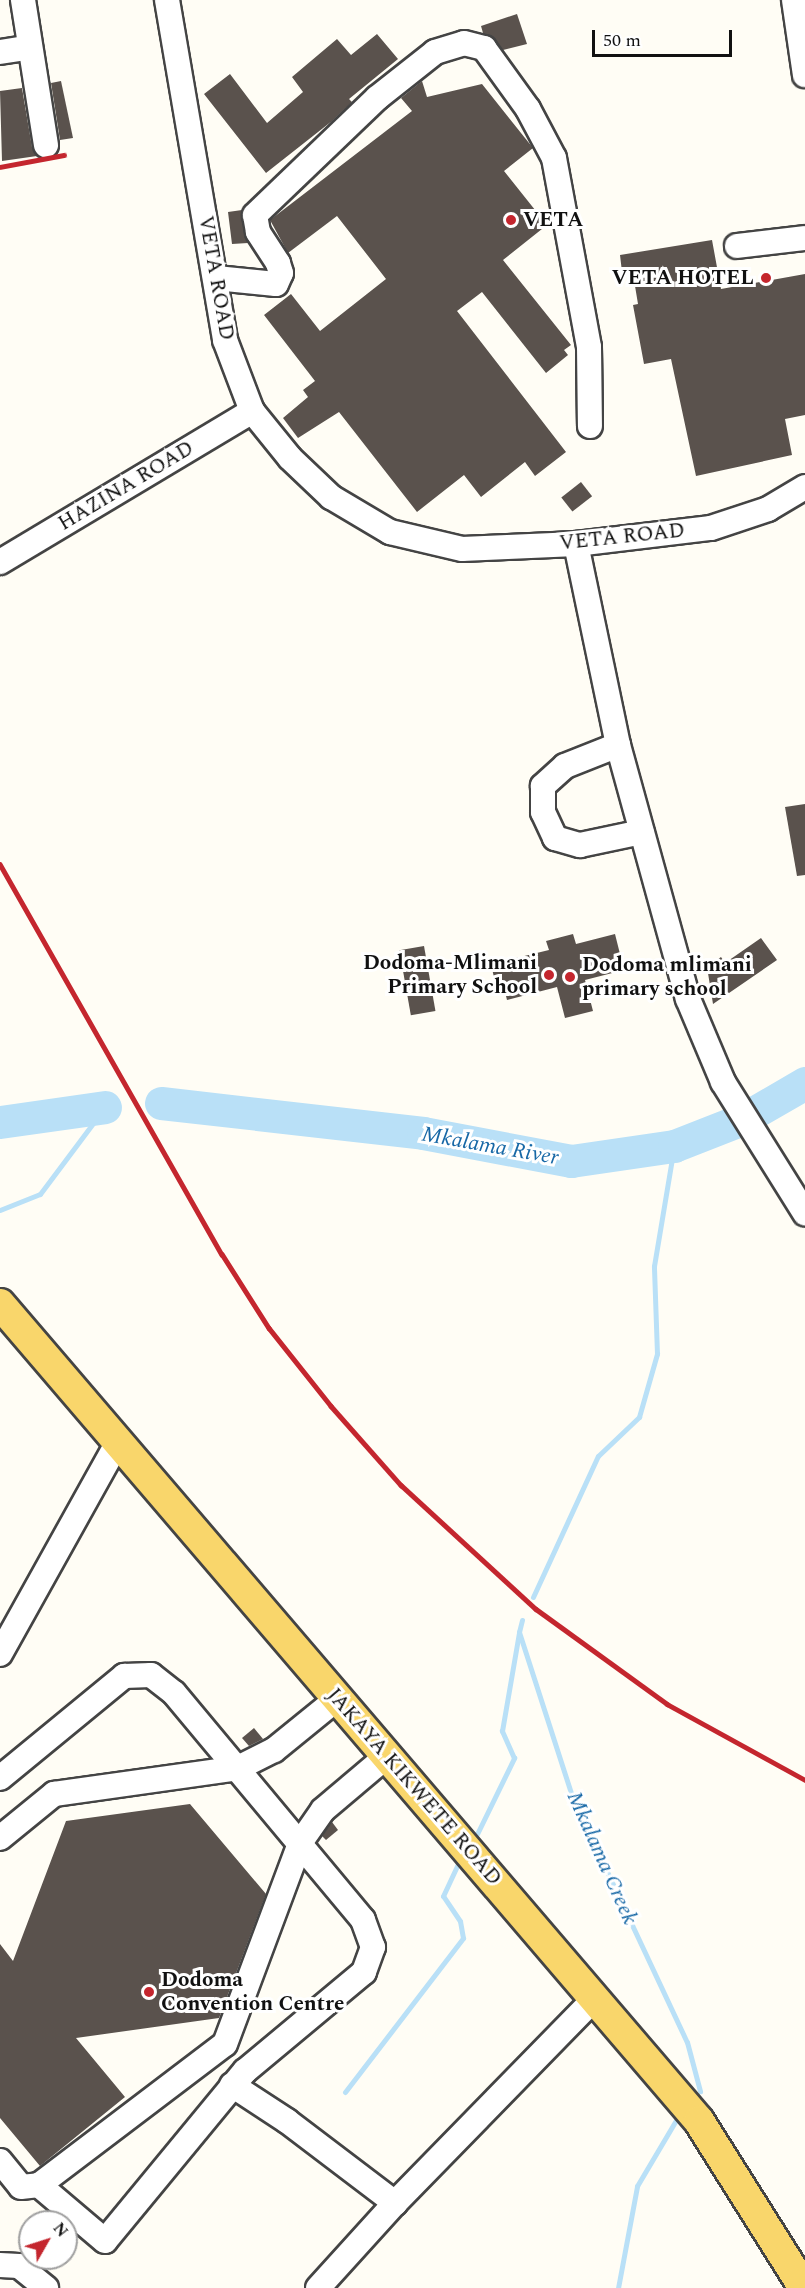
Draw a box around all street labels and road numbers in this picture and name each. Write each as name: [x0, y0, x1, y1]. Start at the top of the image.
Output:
street label: VETA ROAD: [193, 214, 239, 342]
street label: HAZINA ROAD: [54, 436, 198, 536]
street label: VETA ROAD: [558, 518, 686, 556]
street label: JAKAYA KIKWETE ROAD: [321, 1683, 507, 1891]

